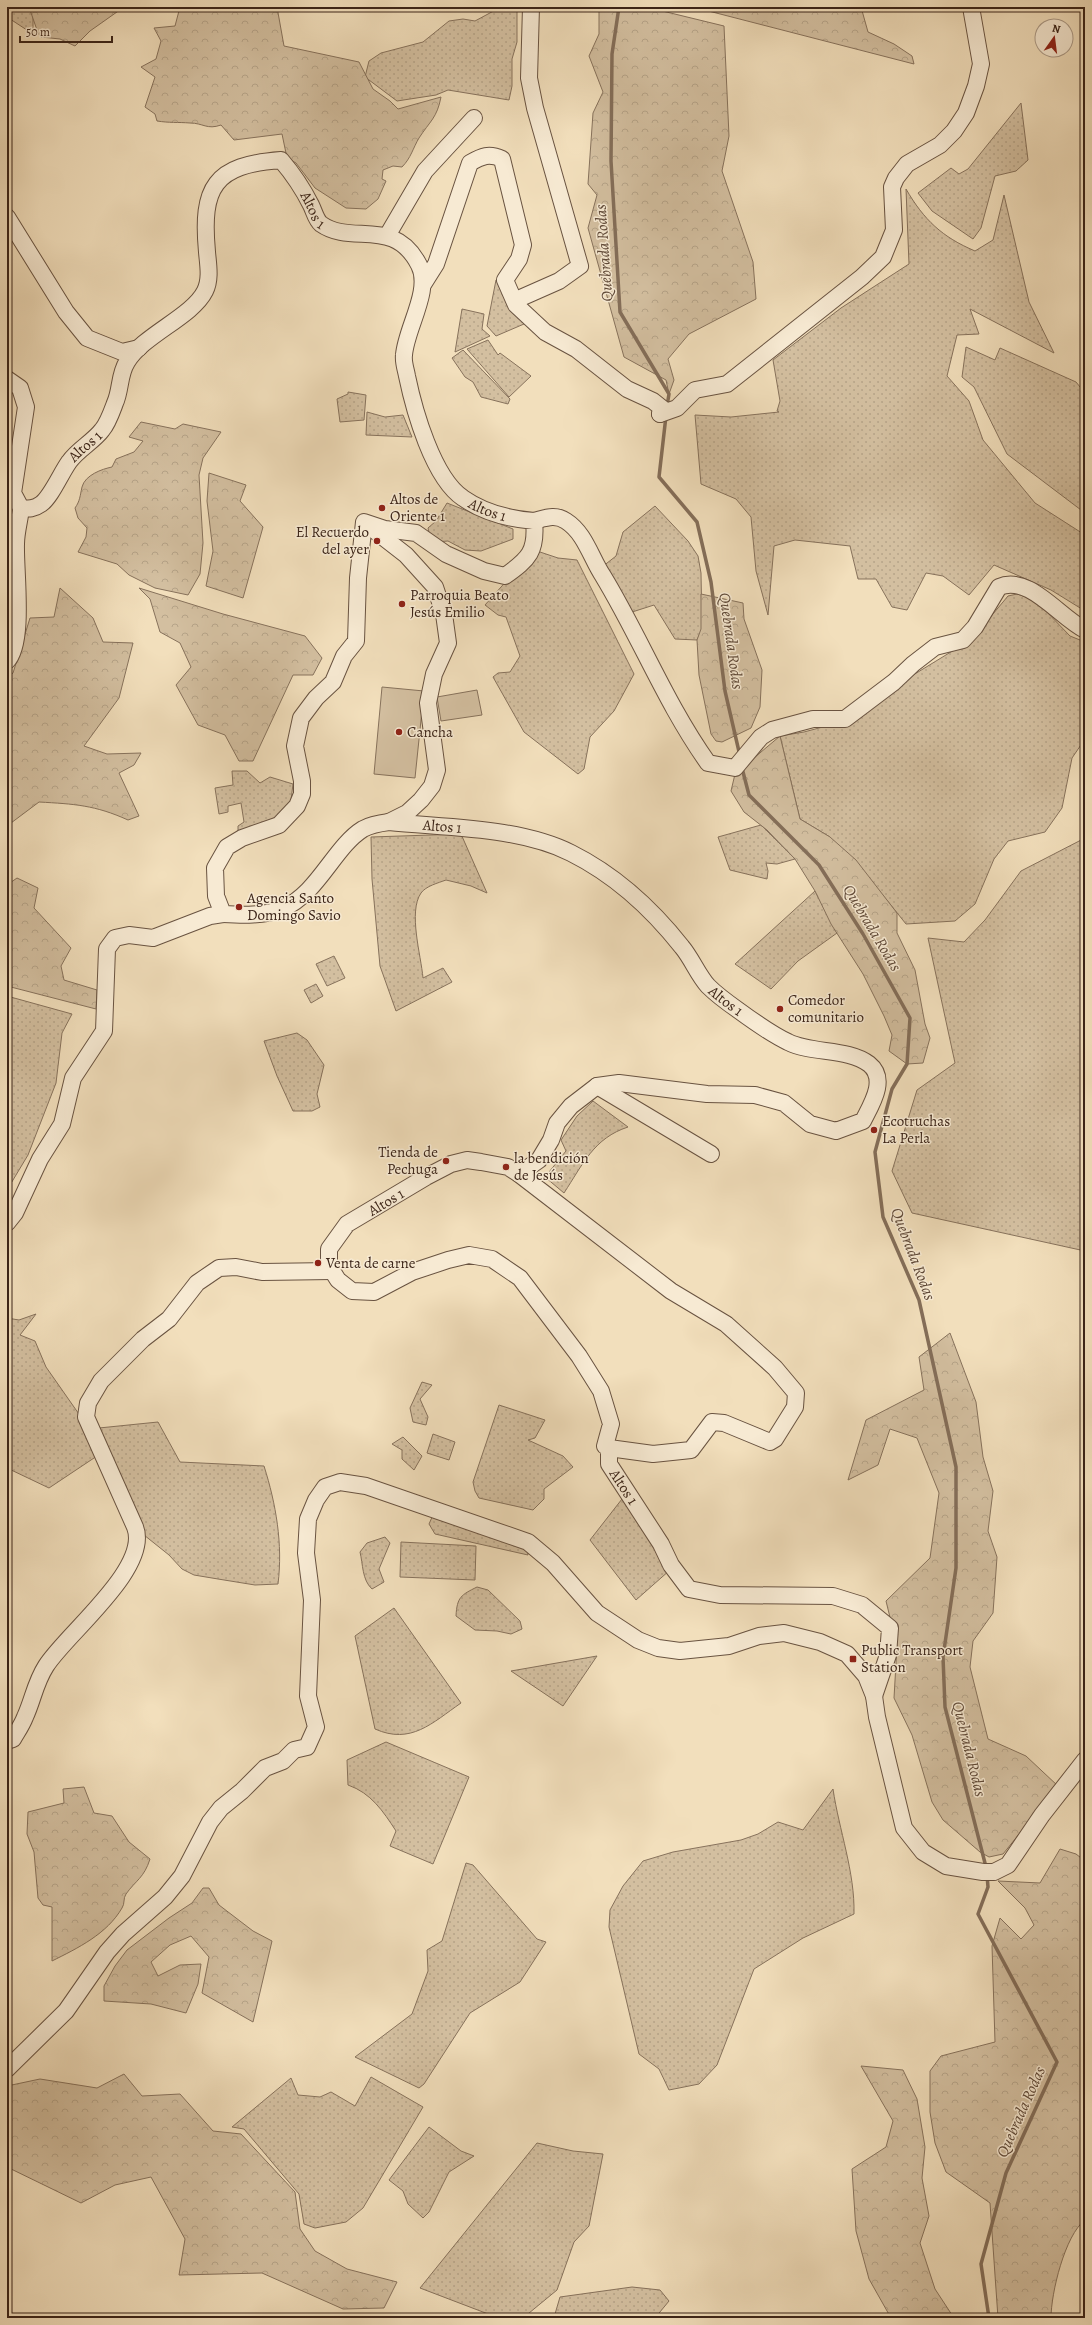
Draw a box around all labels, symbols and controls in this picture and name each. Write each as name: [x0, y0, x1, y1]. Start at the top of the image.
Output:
scale bar: [20, 18, 112, 44]
north arrow: [1034, 18, 1074, 58]
text: N: [1051, 21, 1062, 37]
text: 50 m: [26, 24, 50, 40]
street label: Altos 1: [295, 187, 329, 234]
water label: Quebrada Rodas: [590, 203, 618, 302]
street label: Altos 1: [63, 426, 107, 467]
place label: Altos de Oriente 1: [389, 489, 445, 526]
street label: Altos 1: [464, 493, 508, 526]
marker: Altos de Oriente 1: [377, 503, 387, 513]
place label: El Recuerdo del ayer: [296, 522, 369, 559]
marker: El Recuerdo del ayer: [372, 536, 382, 546]
place label: Parroquia Beato Jesús Emilio: [410, 585, 509, 622]
water label: Quebrada Rodas: [713, 591, 749, 691]
marker: Parroquia Beato Jesús Emilio: [397, 599, 407, 609]
place label: Cancha: [407, 722, 453, 742]
marker: Cancha: [394, 727, 404, 737]
street label: Altos 1: [421, 815, 462, 838]
water label: Quebrada Rodas: [837, 881, 907, 976]
place label: Agencia Santo Domingo Savio: [246, 888, 341, 925]
marker: Agencia Santo Domingo Savio: [234, 902, 244, 912]
street label: Altos 1: [703, 981, 747, 1021]
place label: Comedor comunitario: [788, 990, 864, 1027]
marker: Comedor comunitario: [775, 1004, 785, 1014]
place label: Ecotruchas La Perla: [882, 1111, 950, 1148]
marker: Ecotruchas La Perla: [869, 1125, 879, 1135]
place label: Tienda de Pechuga: [378, 1142, 438, 1179]
place label: la bendición de Jesús: [514, 1148, 589, 1185]
marker: Tienda de Pechuga: [441, 1156, 451, 1166]
marker: la bendición de Jesús: [501, 1162, 511, 1172]
street label: Altos 1: [363, 1183, 408, 1221]
water label: Quebrada Rodas: [885, 1205, 941, 1304]
place label: Venta de carne: [325, 1253, 416, 1273]
marker: Venta de carne: [313, 1258, 323, 1268]
street label: Altos 1: [604, 1464, 643, 1509]
place label: Public Transport Station: [861, 1640, 963, 1677]
marker: Public Transport Station: [848, 1654, 858, 1664]
water label: Quebrada Rodas: [947, 1699, 992, 1799]
water label: Quebrada Rodas: [991, 2063, 1051, 2161]

